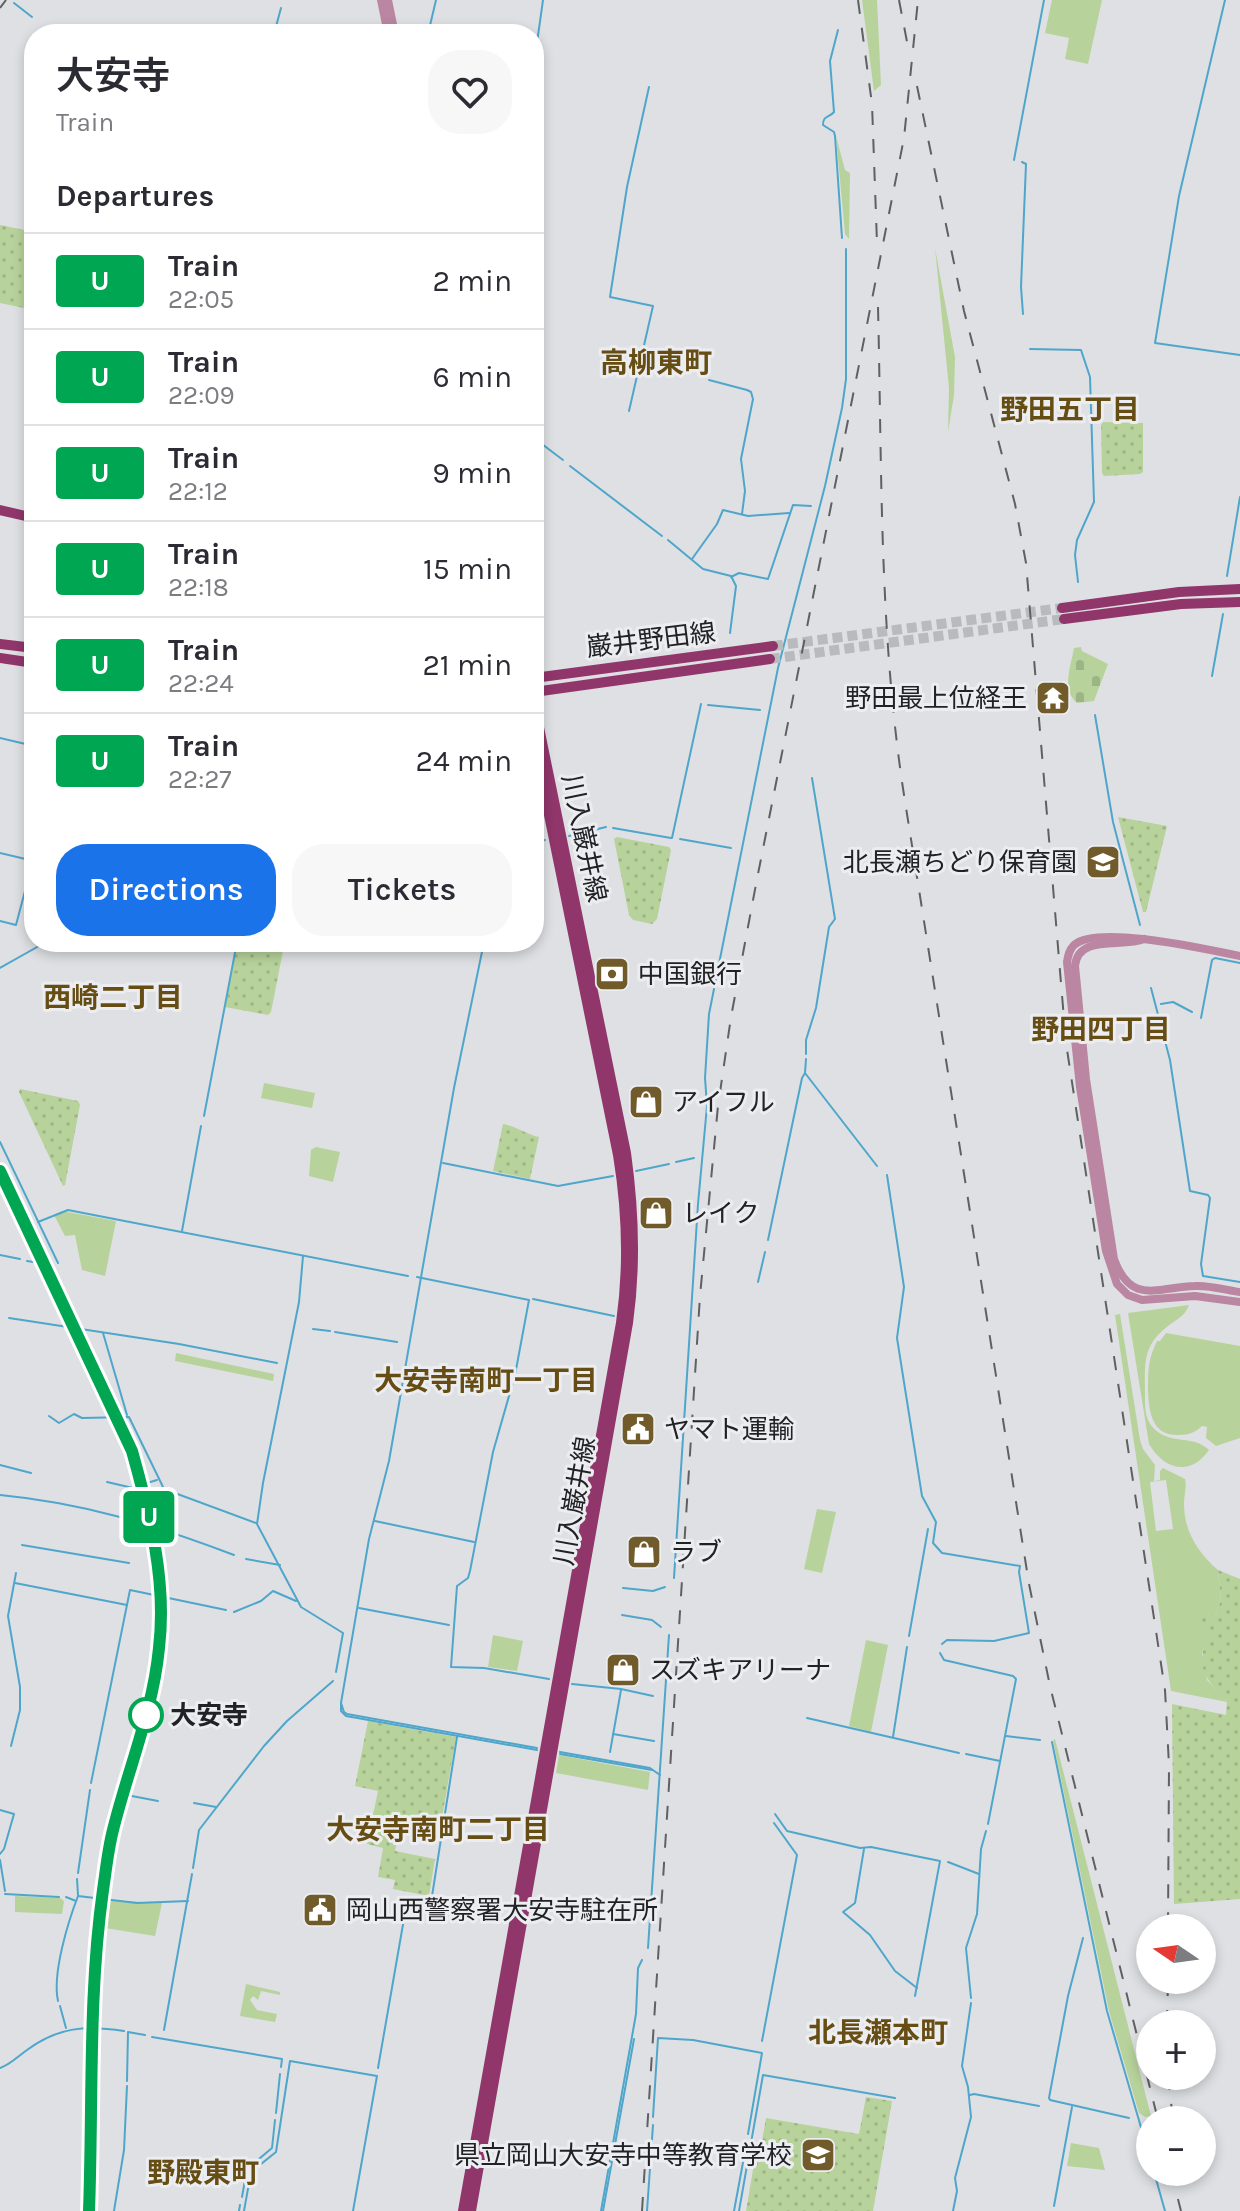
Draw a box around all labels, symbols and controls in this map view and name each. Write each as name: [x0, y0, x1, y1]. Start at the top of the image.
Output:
button: heart: [428, 50, 512, 134]
text: 大安寺: [56, 54, 170, 99]
text: Train: [56, 107, 114, 138]
text: Departures: [56, 178, 214, 214]
text: Train: [168, 248, 239, 284]
text: 2 min: [432, 263, 512, 299]
text: U: [90, 264, 110, 297]
text: 22:05: [168, 284, 234, 315]
text: Train: [168, 344, 239, 380]
district label: 高柳東町: [600, 346, 712, 379]
text: 6 min: [433, 359, 512, 395]
text: U: [90, 360, 110, 393]
text: 22:09: [168, 380, 235, 411]
district label: 野田五丁目: [1000, 393, 1140, 426]
text: Train: [168, 440, 239, 476]
text: 9 min: [432, 455, 512, 491]
text: U: [90, 456, 110, 489]
text: 22:12: [168, 476, 228, 507]
text: Train: [168, 536, 239, 572]
text: 15 min: [423, 551, 512, 587]
text: U: [90, 552, 110, 585]
text: 22:18: [168, 572, 229, 603]
street label: 巌井野田線: [585, 617, 717, 663]
text: Train: [168, 632, 239, 668]
text: 21 min: [422, 647, 512, 683]
text: U: [90, 648, 110, 681]
text: 22:24: [168, 668, 234, 699]
temple icon: 野田最上位経王: [1034, 679, 1072, 717]
place label: 野田最上位経王: [845, 683, 1027, 714]
text: Train: [168, 728, 239, 764]
text: 24 min: [416, 743, 512, 779]
text: U: [90, 744, 110, 777]
text: 22:27: [168, 764, 231, 795]
street label: 川入巌井線: [555, 771, 613, 905]
school or university icon: 北長瀬ちどり保育園: [1084, 843, 1122, 881]
button: Directions: [56, 844, 276, 936]
button: Tickets: [292, 844, 512, 936]
place label: 北長瀬ちどり保育園: [843, 847, 1077, 878]
bank icon: 中国銀行: [593, 955, 631, 993]
place label: 中国銀行: [638, 959, 742, 990]
district label: 西崎二丁目: [43, 981, 183, 1014]
district label: 野田四丁目: [1031, 1013, 1171, 1046]
shop icon: アイフル: [627, 1083, 665, 1121]
place label: アイフル: [672, 1087, 775, 1118]
shop icon: レイク: [637, 1194, 675, 1232]
place label: レイク: [682, 1198, 759, 1229]
district label: 大安寺南町一丁目: [374, 1364, 598, 1397]
public building icon: ヤマト運輸: [619, 1410, 657, 1448]
place label: ヤマト運輸: [664, 1414, 794, 1445]
street label: 川入巌井線: [548, 1434, 602, 1568]
line badge: U: [123, 1491, 175, 1543]
text: U: [139, 1500, 159, 1533]
shop icon: ラブ: [625, 1533, 663, 1571]
place label: ラブ: [670, 1537, 722, 1568]
shop icon: スズキアリーナ: [604, 1651, 642, 1689]
place label: スズキアリーナ: [649, 1655, 831, 1686]
marker: 大安寺: [129, 1698, 163, 1732]
place label: 大安寺: [170, 1700, 248, 1731]
district label: 大安寺南町二丁目: [326, 1813, 550, 1846]
public building icon: 岡山西警察署大安寺駐在所: [301, 1891, 339, 1929]
place label: 岡山西警察署大安寺駐在所: [346, 1895, 658, 1926]
north arrow: [1136, 1914, 1216, 1994]
map controls: [1136, 1914, 1216, 2186]
button: +: [1136, 2010, 1216, 2090]
district label: 北長瀬本町: [808, 2016, 948, 2049]
button: −: [1136, 2106, 1216, 2186]
school or university icon: 県立岡山大安寺中等教育学校: [799, 2136, 837, 2174]
place label: 県立岡山大安寺中等教育学校: [454, 2140, 792, 2171]
district label: 野殿東町: [147, 2156, 259, 2189]

